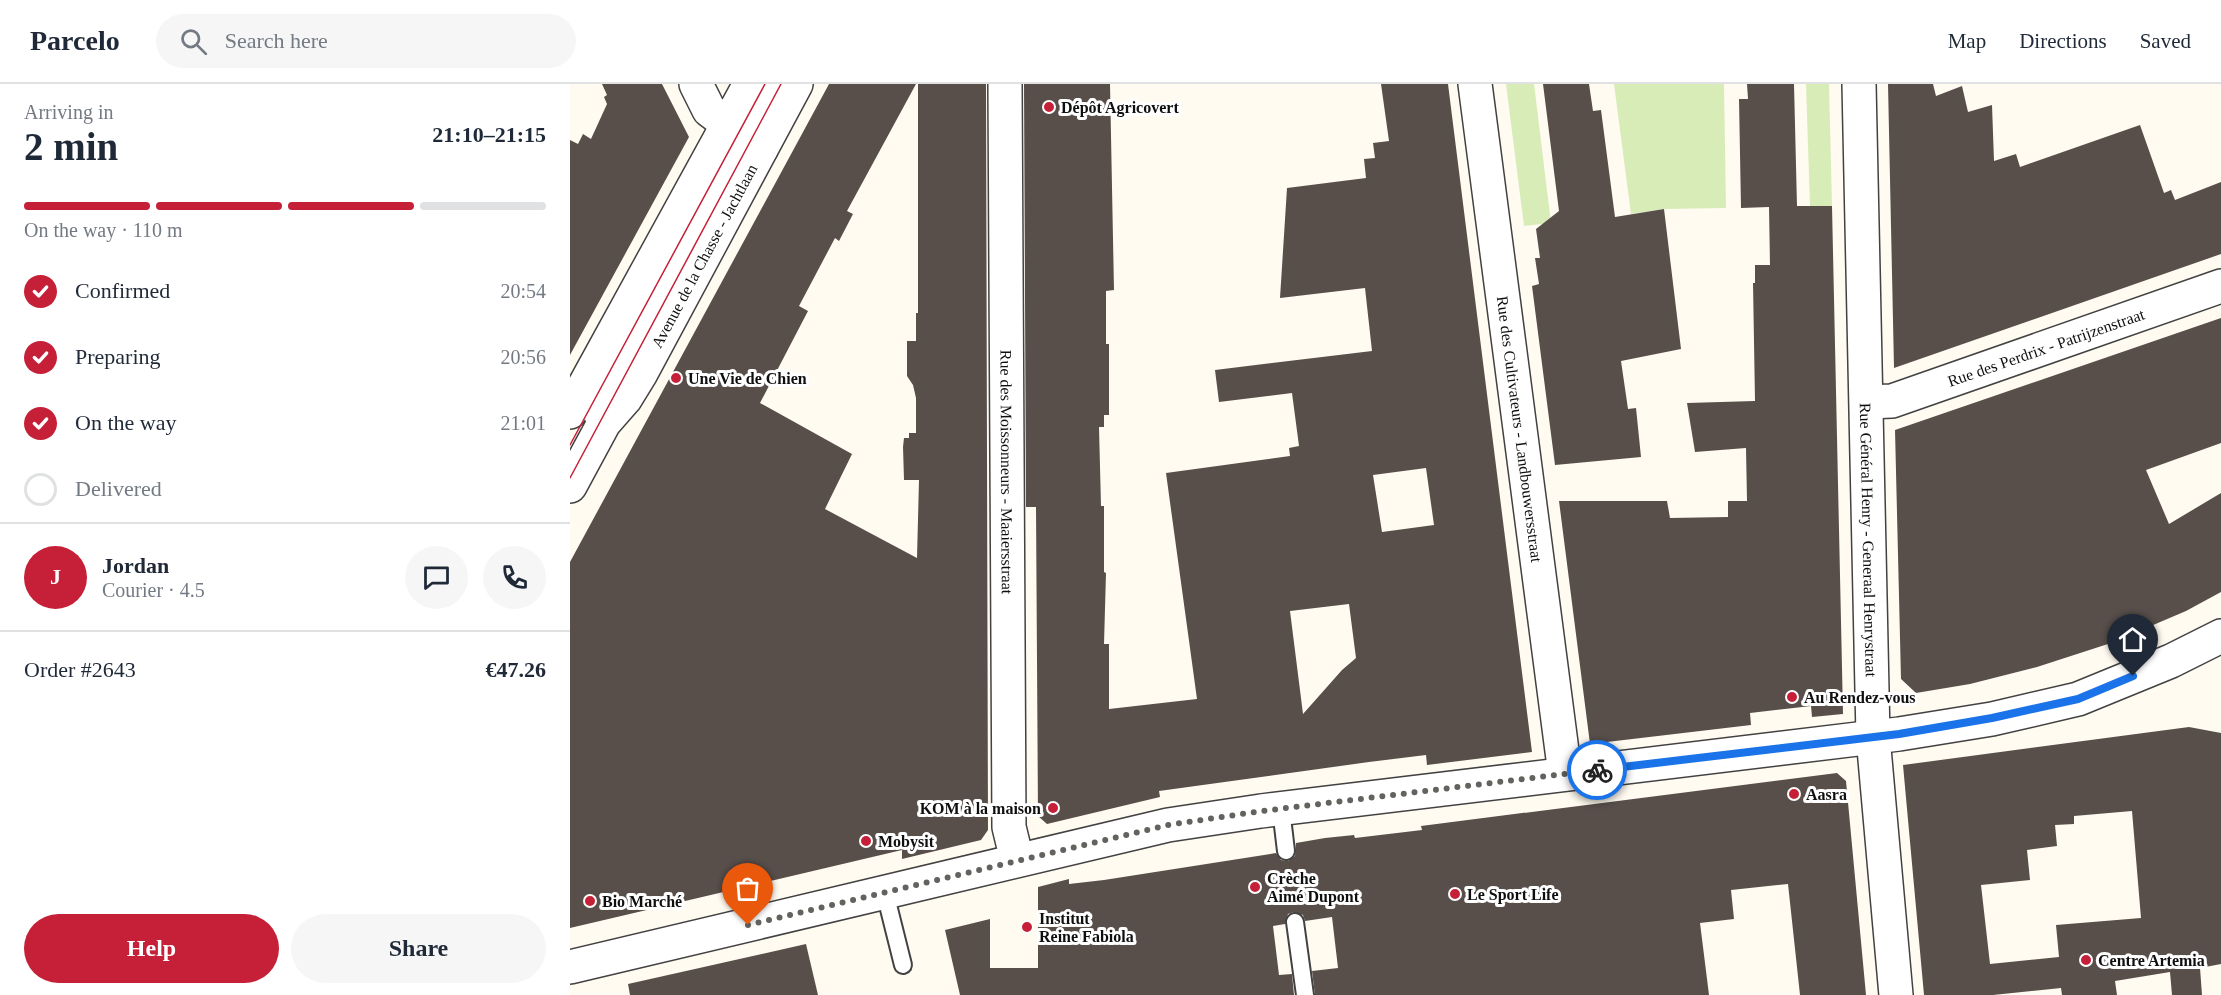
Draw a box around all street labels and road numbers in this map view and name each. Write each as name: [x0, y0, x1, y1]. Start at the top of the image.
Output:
street label: Avenue de la Chasse - Jachtlaan: [648, 161, 760, 351]
street label: Rue des Cultivateurs - Landbouwersstraat: [1494, 295, 1545, 564]
street label: Rue des Perdrix - Patrijzenstraat: [1945, 305, 2147, 390]
street label: Rue des Moissonneurs - Maaiersstraat: [997, 350, 1016, 595]
street label: Rue Général Henry - Generaal Henrystraat: [1857, 403, 1880, 678]

